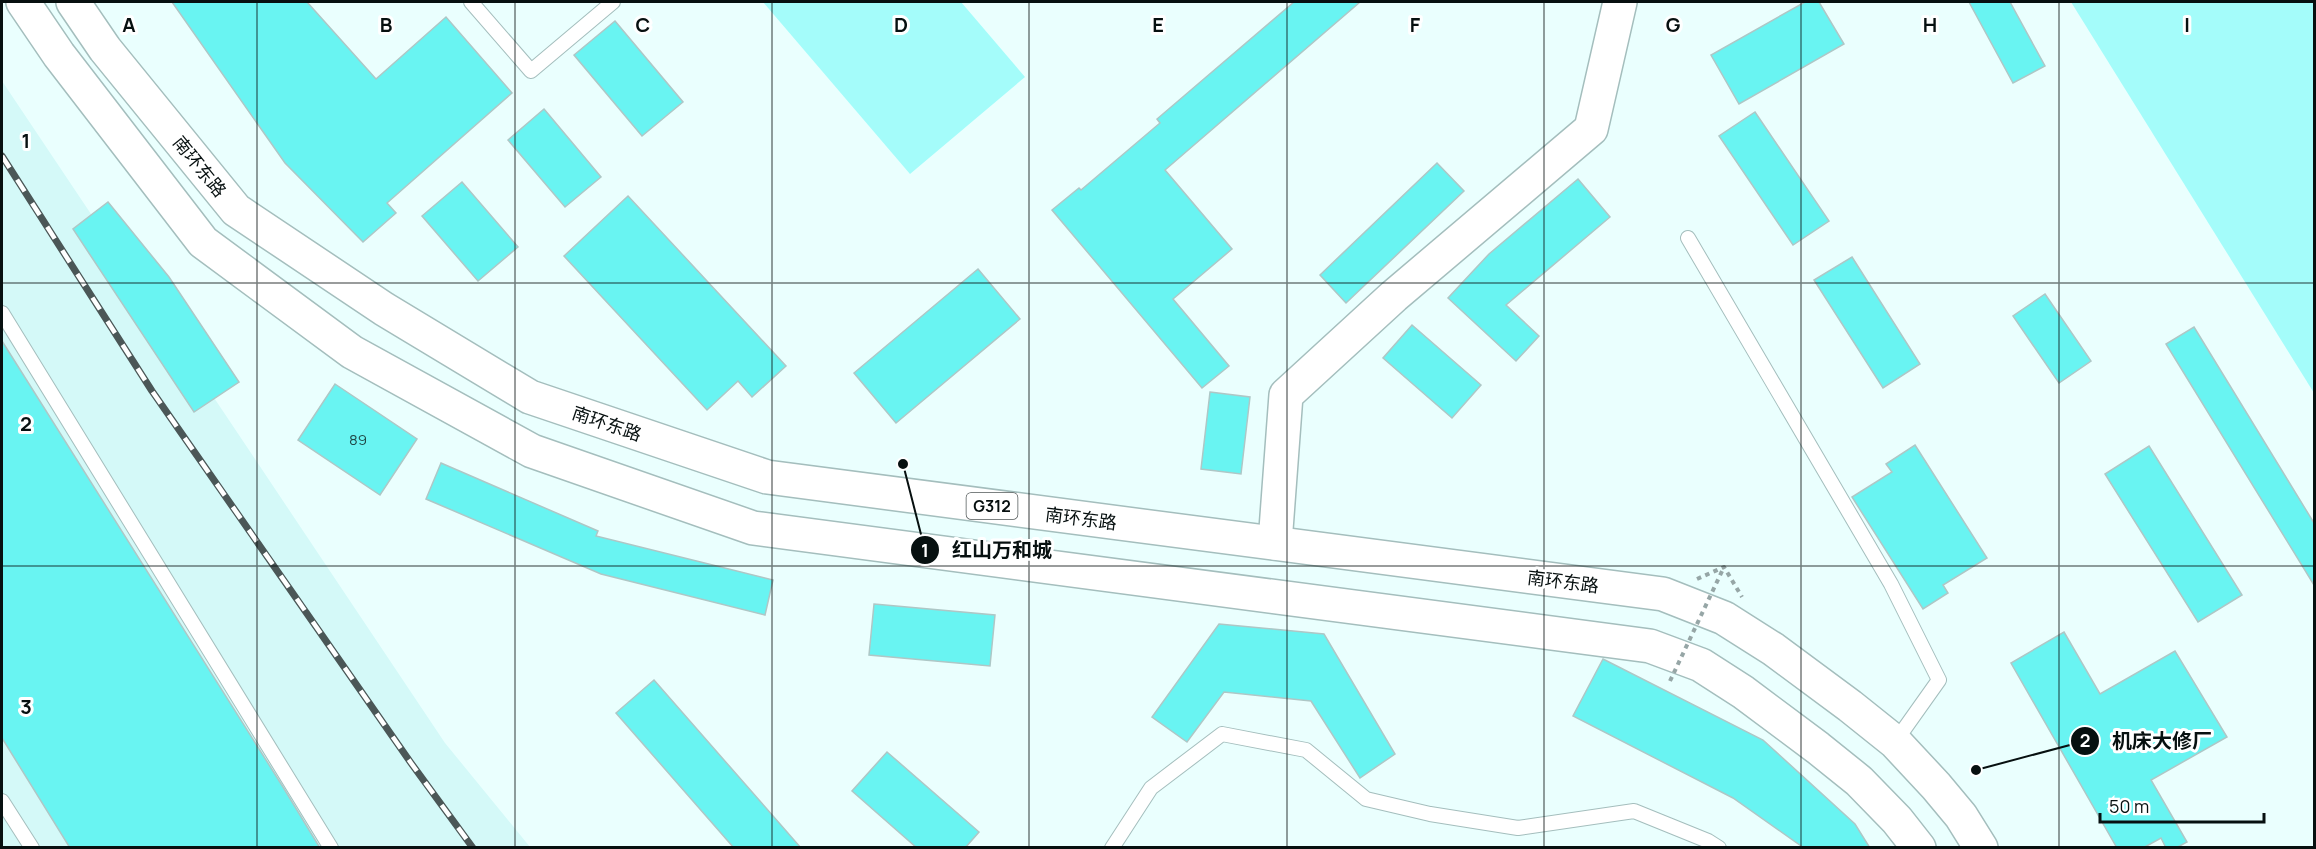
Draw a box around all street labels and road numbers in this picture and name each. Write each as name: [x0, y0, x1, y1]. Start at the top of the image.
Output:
street label: 南环东路: [168, 130, 232, 202]
street label: 南环东路: [569, 400, 645, 446]
road number: G312: [966, 493, 1018, 519]
street label: 南环东路: [1044, 502, 1118, 534]
street label: 南环东路: [1526, 565, 1600, 597]

